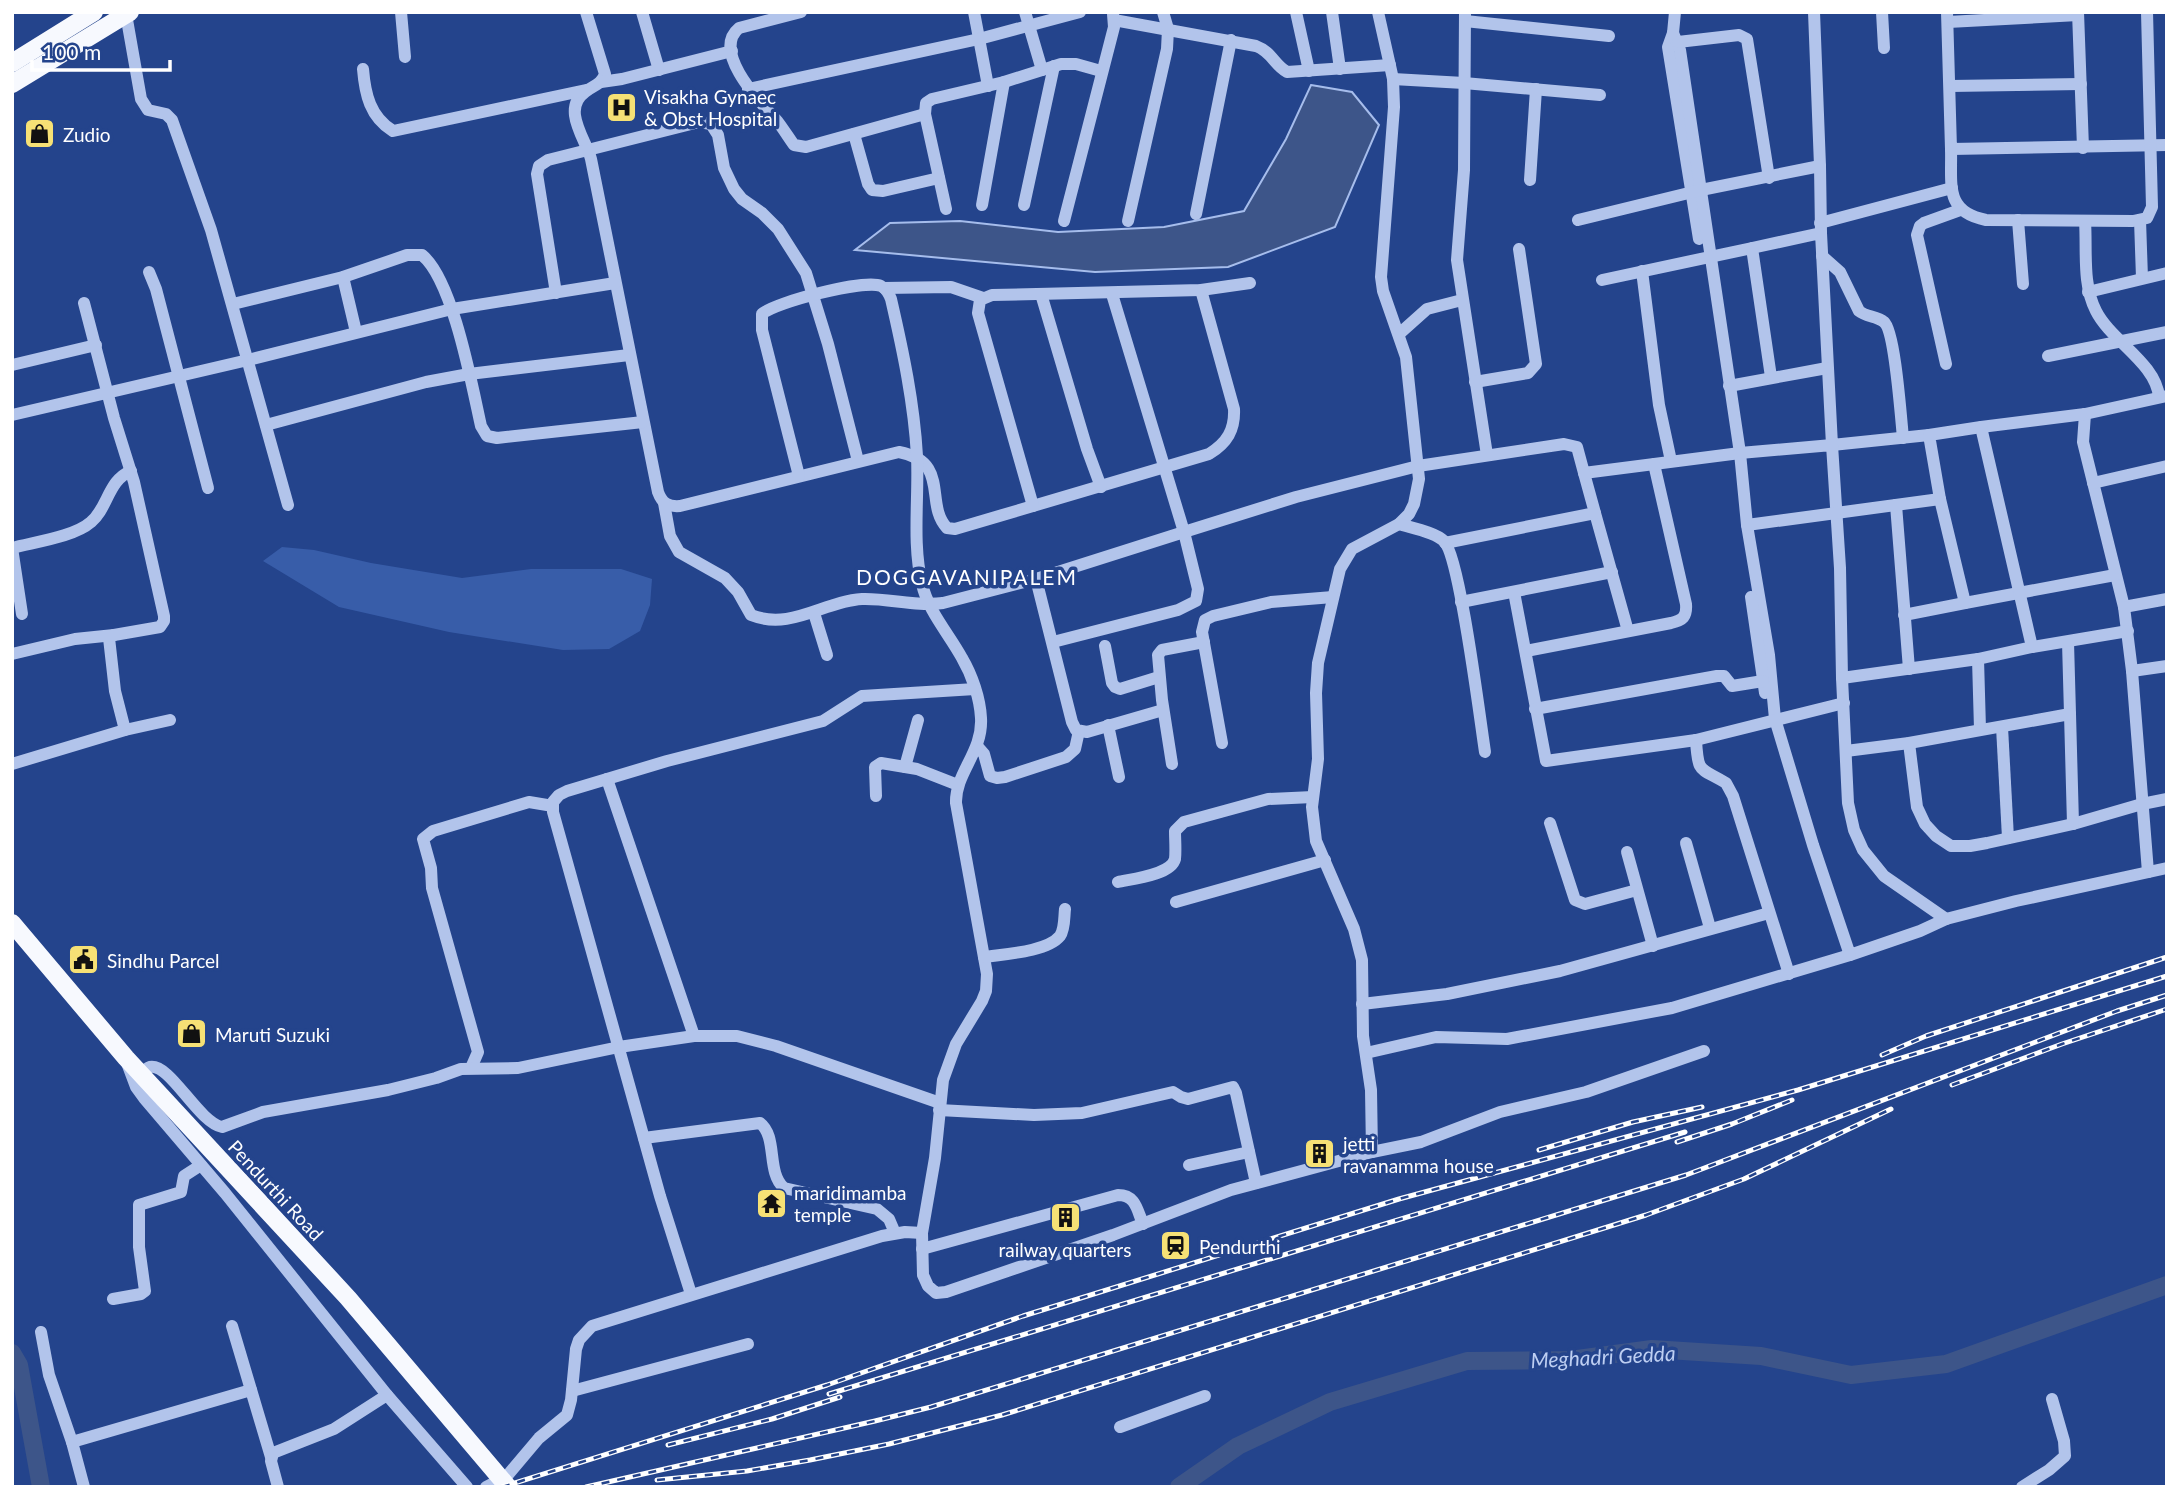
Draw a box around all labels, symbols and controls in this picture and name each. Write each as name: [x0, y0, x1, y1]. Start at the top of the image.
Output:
scale bar: [32, 28, 170, 72]
text: 100 m: [42, 39, 101, 64]
place label: Visakha Gynaec & Obst Hospital: [644, 85, 777, 130]
hospital icon: Visakha Gynaec & Obst Hospital: [604, 90, 638, 124]
shop icon: Zudio: [23, 117, 57, 151]
place label: Zudio: [63, 123, 111, 146]
district label: DOGGAVANIPALEM: [856, 564, 1078, 589]
public building icon: Sindhu Parcel: [67, 943, 101, 977]
place label: Sindhu Parcel: [107, 949, 220, 972]
shop icon: Maruti Suzuki: [175, 1017, 209, 1051]
place label: Maruti Suzuki: [215, 1023, 330, 1046]
place label: jetti ravanamma house: [1342, 1132, 1494, 1177]
street label: Pendurthi Road: [224, 1135, 328, 1245]
building icon: jetti ravanamma house: [1303, 1137, 1337, 1171]
place label: maridimamba temple: [794, 1181, 907, 1226]
temple icon: maridimamba temple: [754, 1186, 788, 1220]
building icon: railway quarters: [1048, 1201, 1082, 1235]
station icon: Pendurthi: [1159, 1229, 1193, 1263]
place label: Pendurthi: [1199, 1235, 1281, 1258]
place label: railway quarters: [999, 1238, 1131, 1261]
water label: Meghadri Gedda: [1530, 1340, 1676, 1372]

